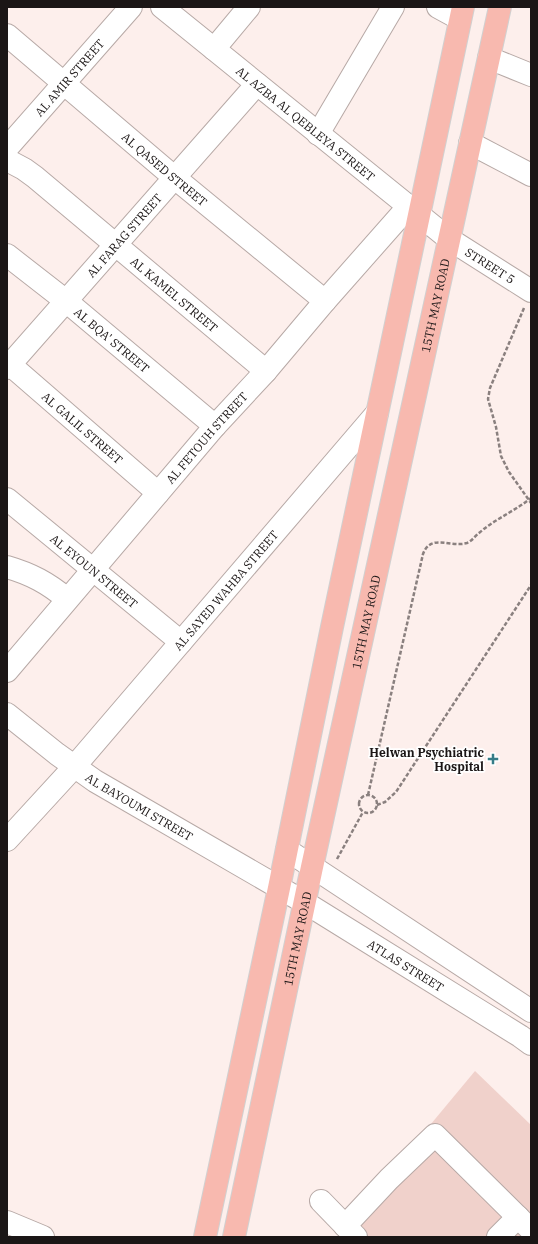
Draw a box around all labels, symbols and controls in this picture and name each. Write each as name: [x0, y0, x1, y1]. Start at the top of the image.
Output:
street label: AL AMIR STREET: [31, 36, 107, 119]
street label: AL AZBA AL QEBLEYA STREET: [233, 63, 378, 184]
street label: AL QASED STREET: [119, 129, 211, 209]
street label: AL FARAG STREET: [83, 190, 165, 280]
street label: STREET 5: [463, 244, 518, 287]
street label: AL KAMEL STREET: [128, 253, 221, 335]
street label: 15TH MAY ROAD: [417, 257, 452, 354]
street label: AL BQA' STREET: [72, 304, 153, 376]
street label: AL GALIL STREET: [39, 388, 126, 467]
street label: AL FETOUH STREET: [162, 388, 251, 486]
street label: AL SAYED WAHBA STREET: [170, 527, 281, 653]
street label: AL EYOUN STREET: [48, 531, 141, 611]
street label: 15TH MAY ROAD: [348, 573, 383, 670]
place label: Helwan Psychiatric Hospital: [369, 745, 485, 774]
marker: Helwan Psychiatric Hospital: [487, 753, 499, 765]
street label: AL BAYOUMI STREET: [83, 769, 196, 844]
street label: 15TH MAY ROAD: [280, 890, 314, 987]
street label: ATLAS STREET: [365, 936, 447, 995]

